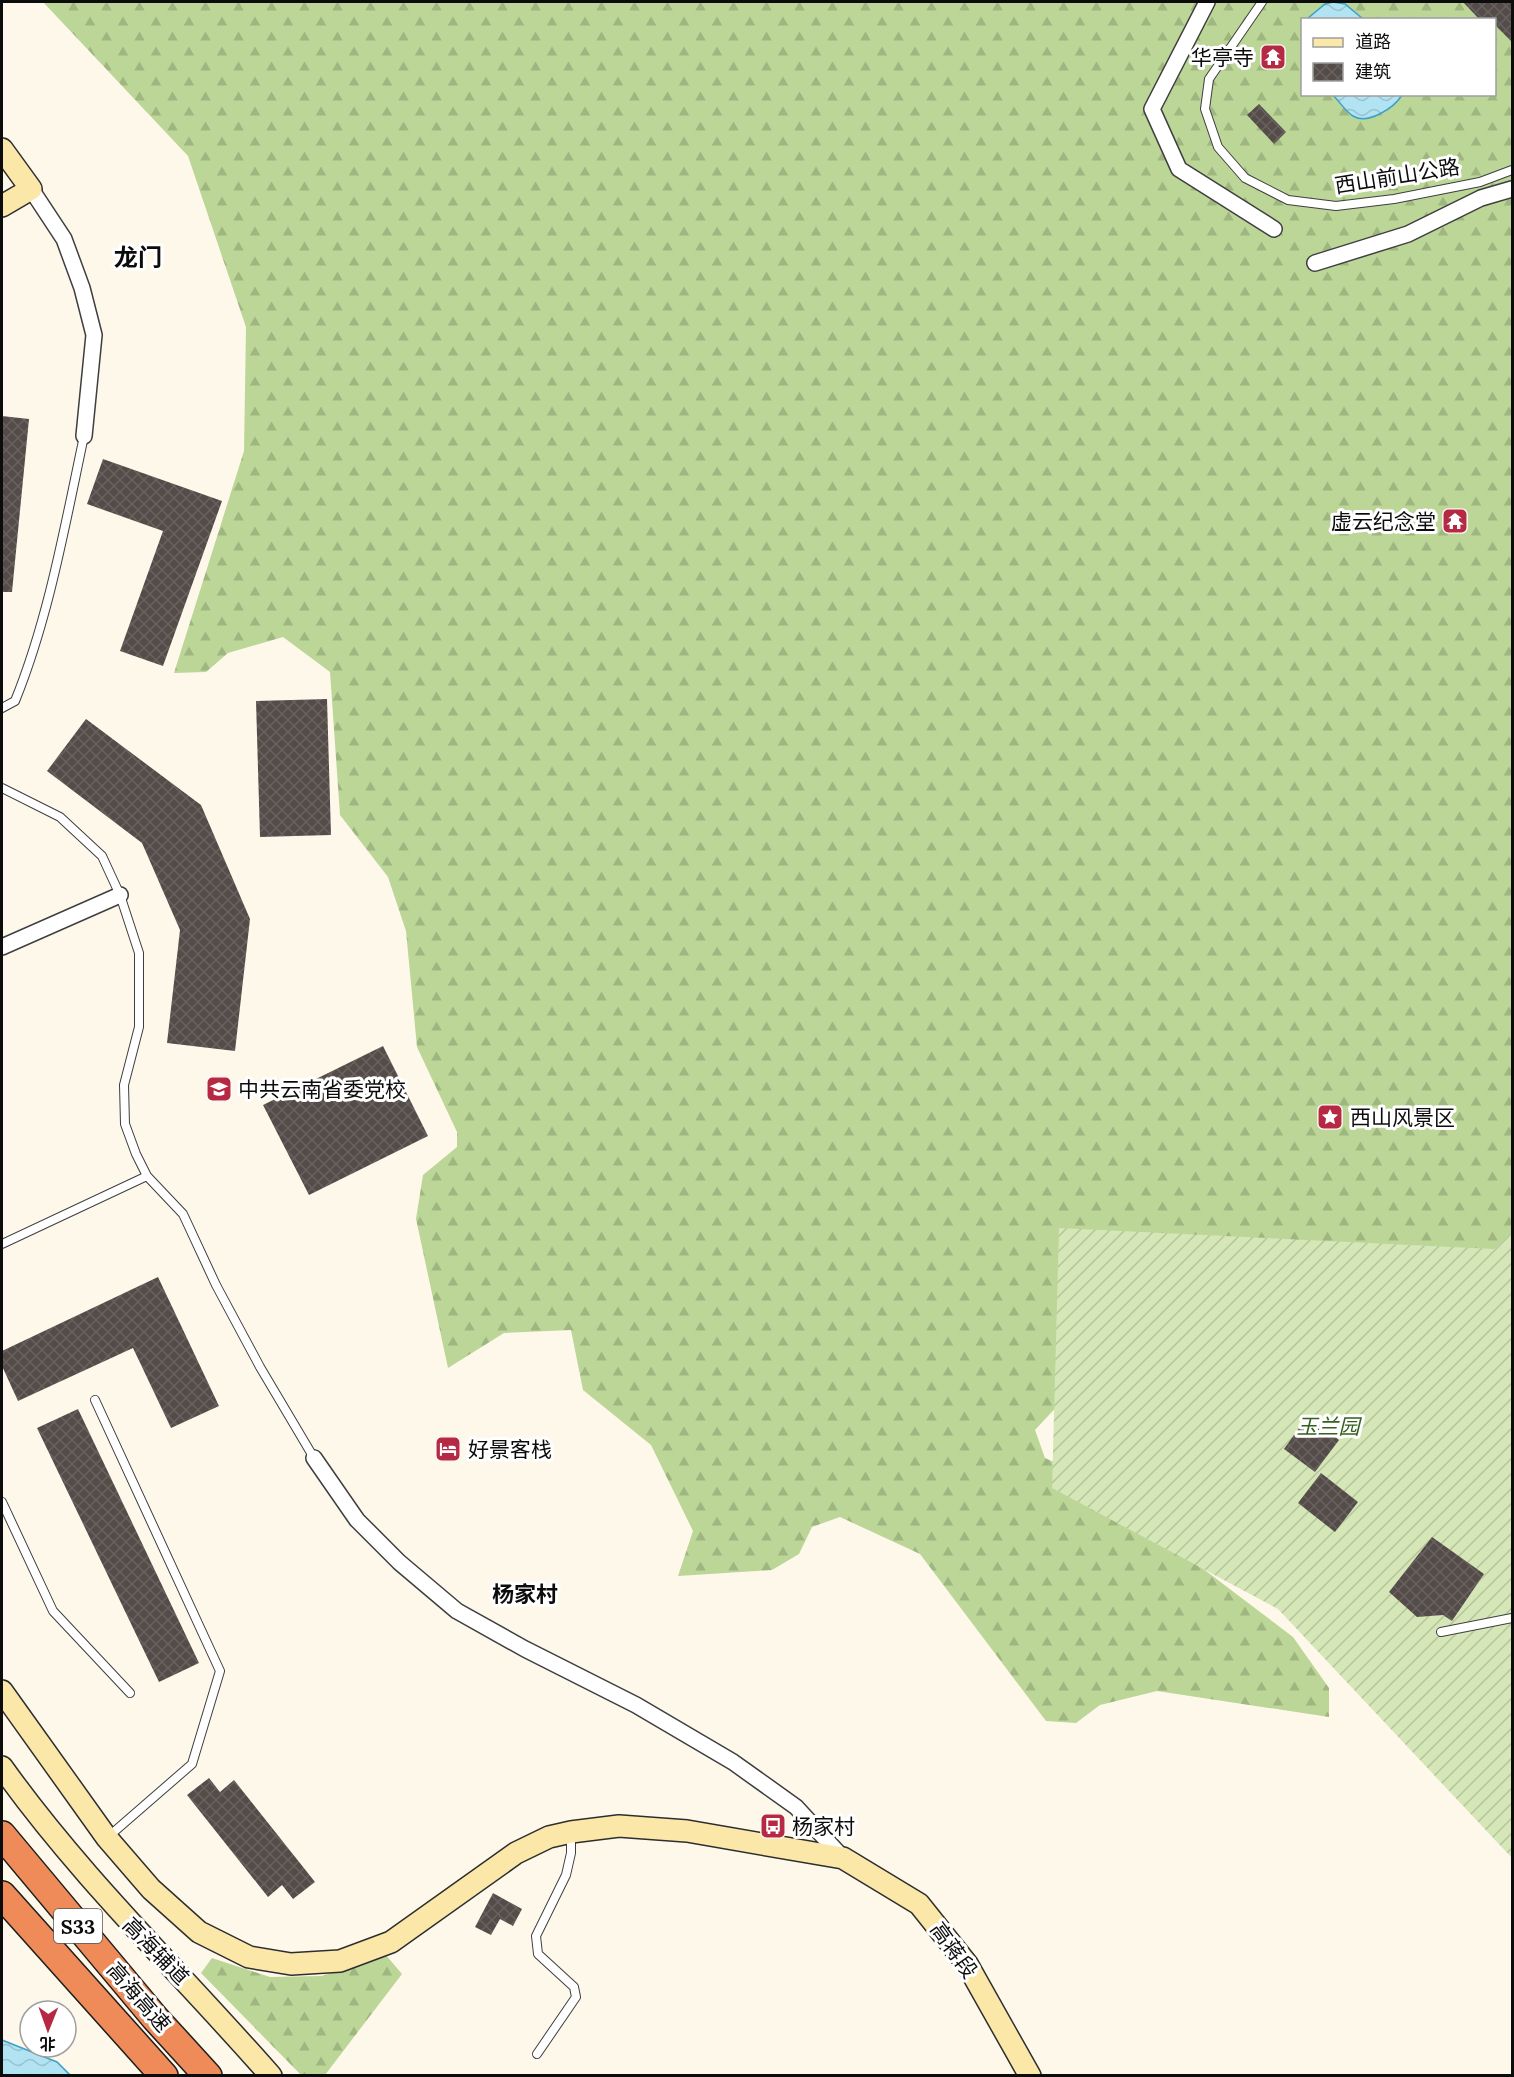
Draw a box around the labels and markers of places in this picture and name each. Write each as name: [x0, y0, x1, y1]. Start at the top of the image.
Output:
temple icon: 华亭寺: [1258, 42, 1288, 72]
place label: 华亭寺: [1191, 44, 1254, 71]
temple icon: 虚云纪念堂: [1440, 506, 1470, 536]
place label: 虚云纪念堂: [1331, 508, 1436, 535]
school or university icon: 中共云南省委党校: [204, 1074, 234, 1104]
place label: 中共云南省委党校: [238, 1076, 406, 1103]
place icon: 西山风景区: [1315, 1102, 1345, 1132]
place label: 西山风景区: [1350, 1104, 1455, 1131]
hotel icon: 好景客栈: [433, 1434, 463, 1464]
place label: 好景客栈: [468, 1436, 552, 1463]
bus stop icon: 杨家村: [758, 1811, 788, 1841]
place label: 杨家村: [792, 1813, 855, 1840]

